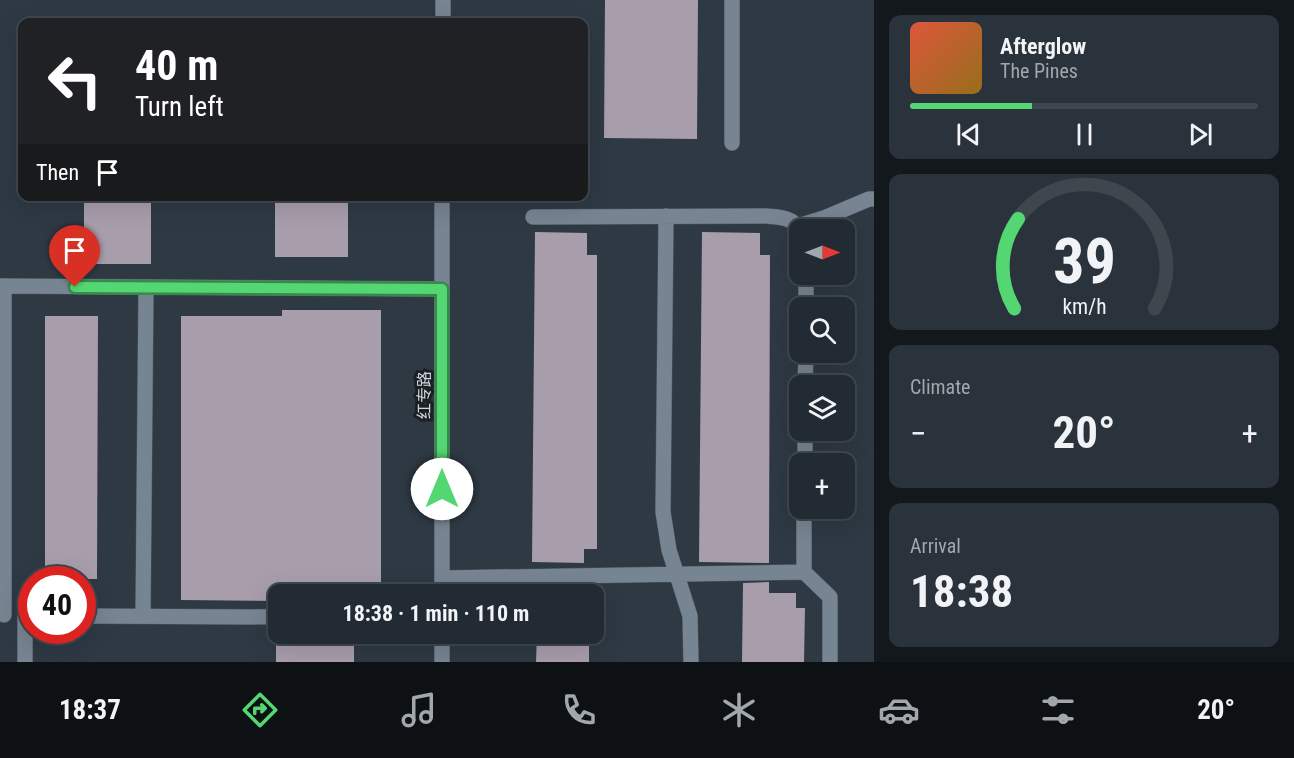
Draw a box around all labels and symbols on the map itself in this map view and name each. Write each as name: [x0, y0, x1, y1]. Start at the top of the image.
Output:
north arrow: [789, 219, 855, 285]
pin: [49, 225, 100, 287]
street label: 红专路: [415, 371, 434, 419]
position arrow: [410, 457, 474, 521]
speed limit sign: 40: [18, 566, 96, 644]

